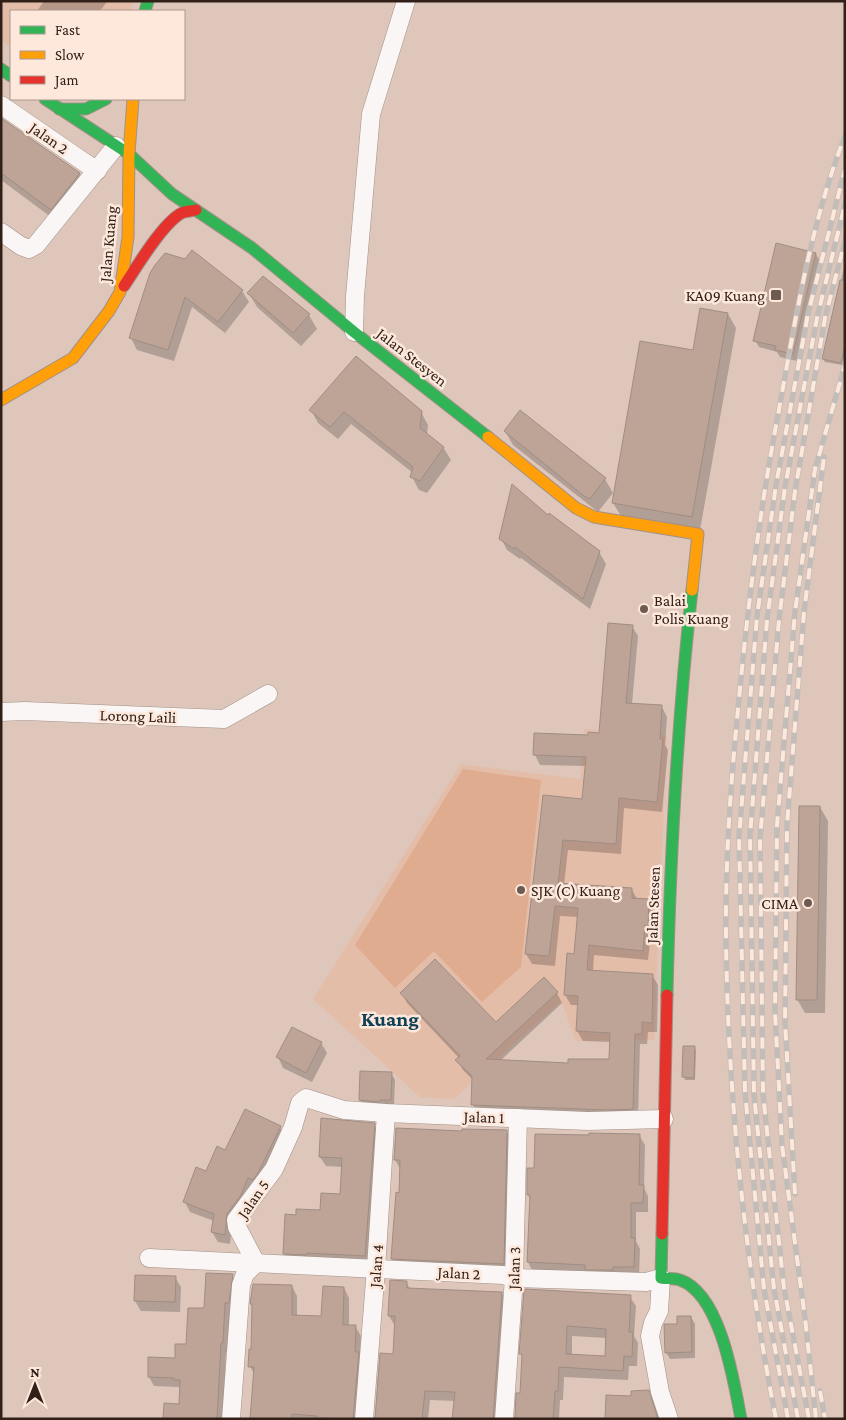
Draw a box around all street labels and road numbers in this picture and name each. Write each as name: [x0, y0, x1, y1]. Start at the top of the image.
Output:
street label: Jalan 2: [24, 118, 72, 158]
street label: Jalan Kuang: [96, 205, 121, 285]
street label: Jalan Stesyen: [371, 323, 451, 391]
street label: Lorong Laili: [99, 706, 177, 727]
street label: Jalan Stesen: [643, 866, 664, 946]
street label: Jalan 1: [461, 1108, 505, 1127]
street label: Jalan 5: [233, 1177, 273, 1224]
street label: Jalan 4: [366, 1244, 387, 1290]
street label: Jalan 3: [505, 1246, 524, 1292]
street label: Jalan 2: [435, 1263, 481, 1284]

